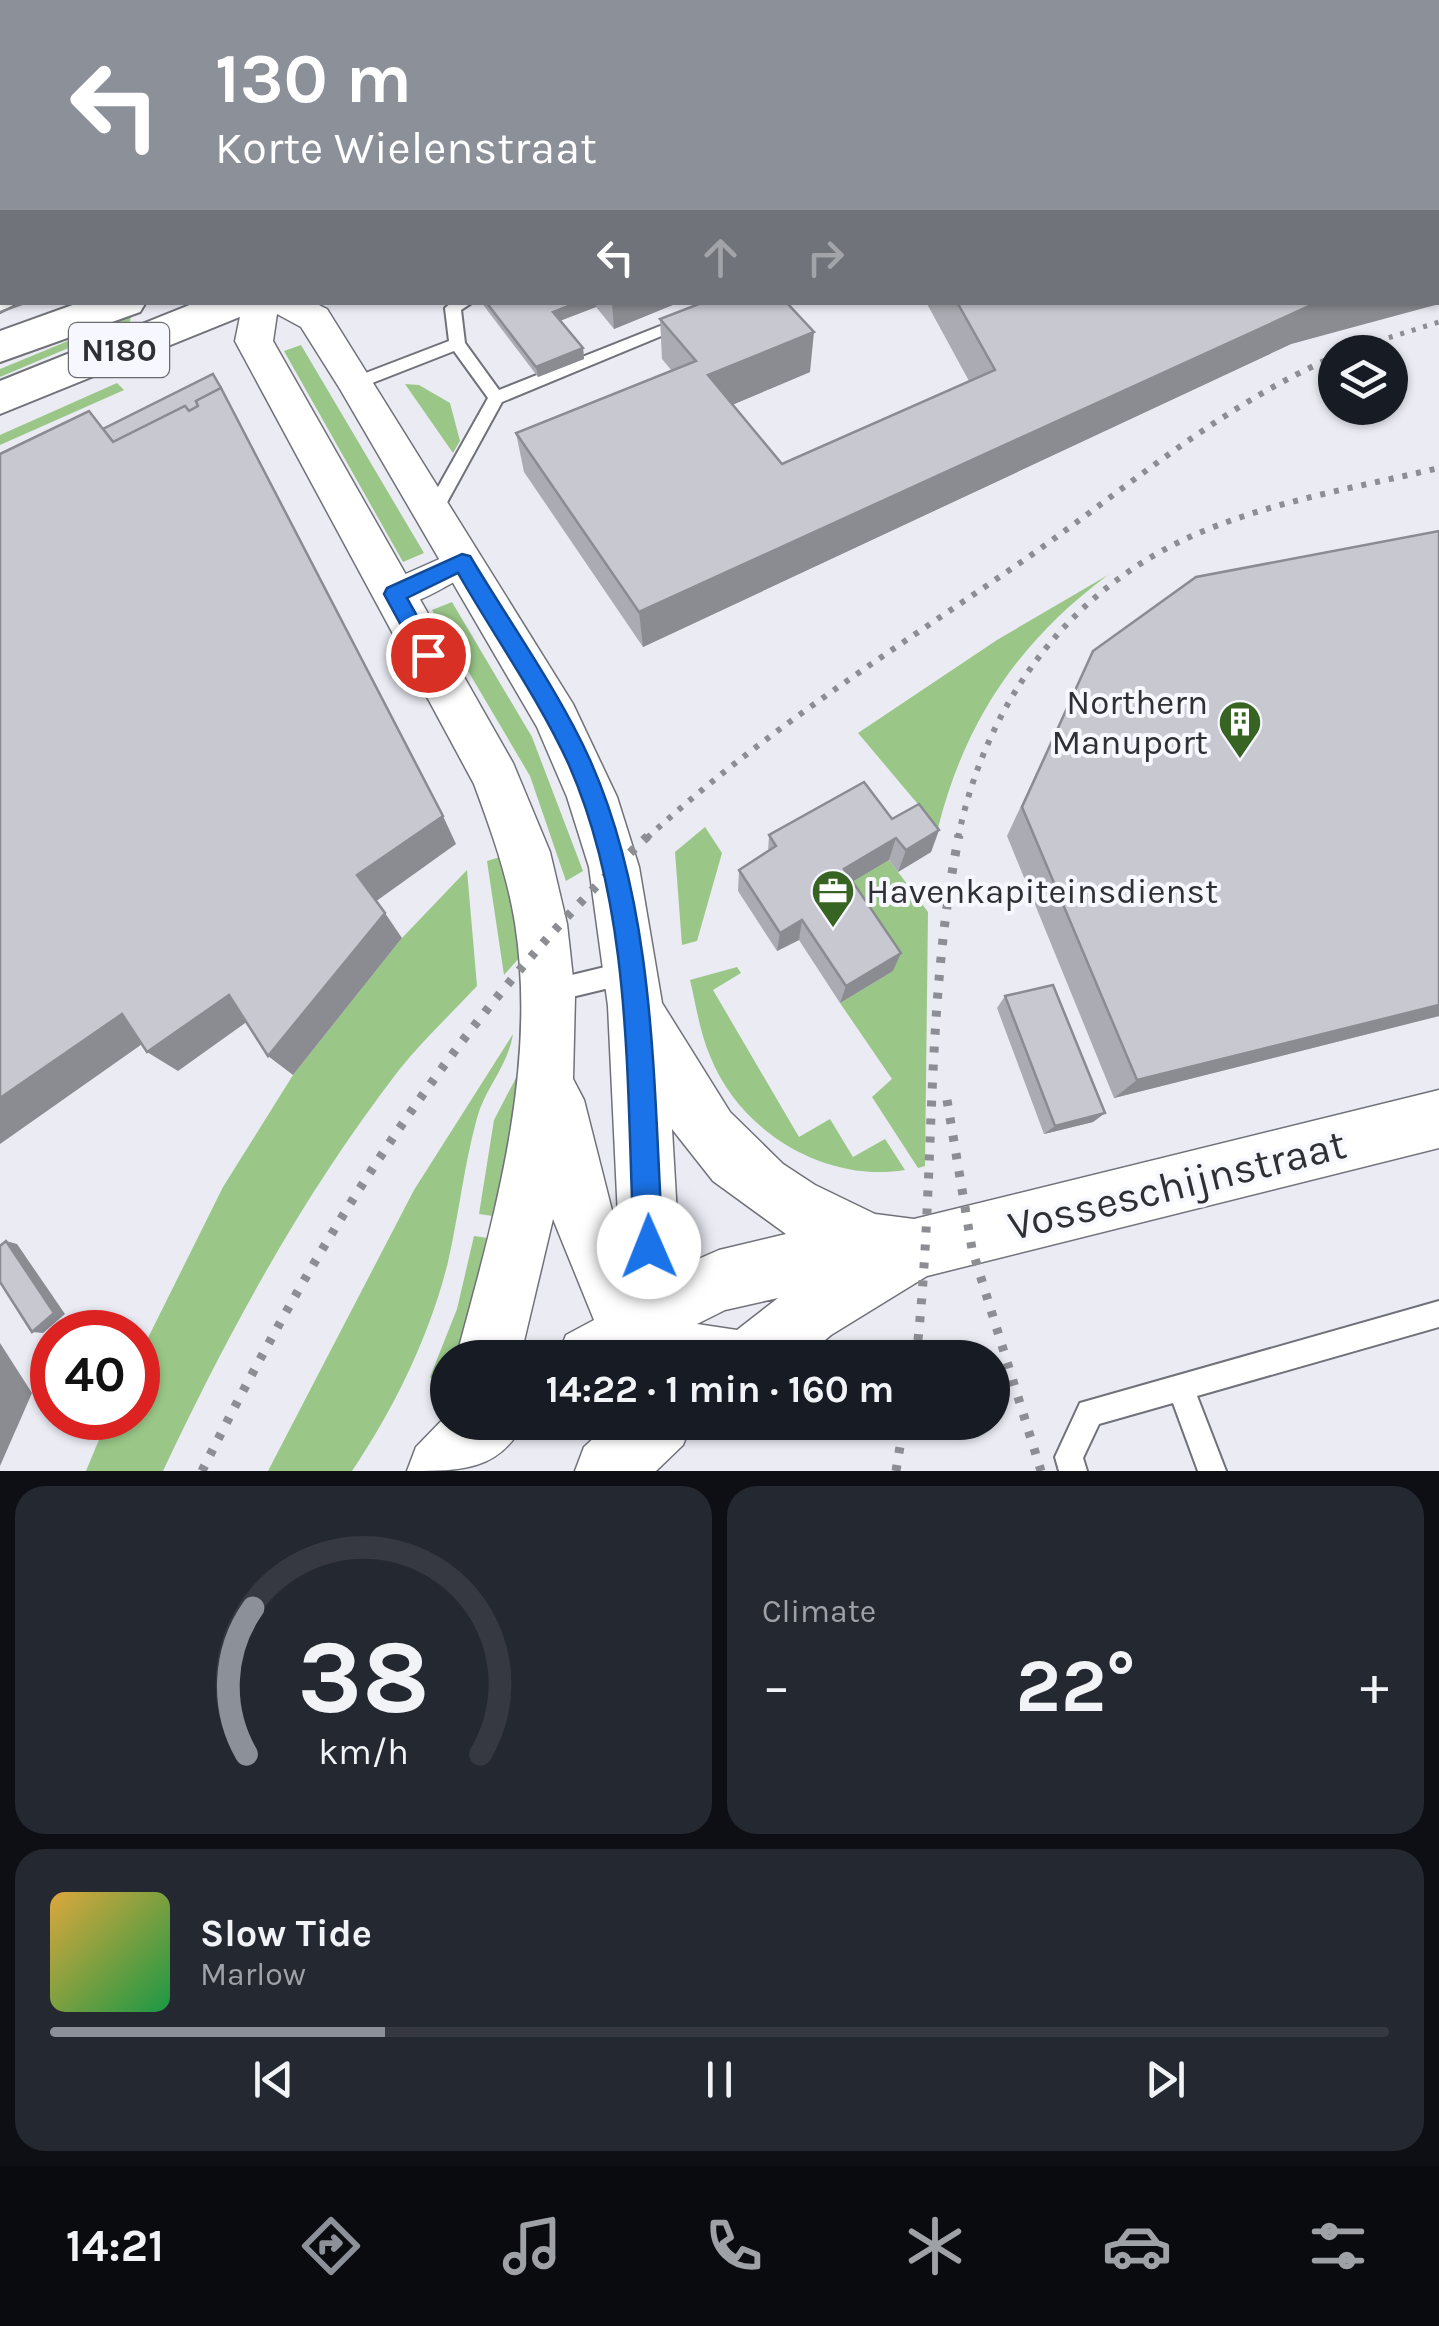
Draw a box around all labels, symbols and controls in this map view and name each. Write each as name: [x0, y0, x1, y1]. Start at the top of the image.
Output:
text: 130 m: [215, 38, 412, 120]
icon: left: [50, 40, 180, 170]
text: Korte Wielenstraat: [215, 122, 597, 174]
icon: left: [588, 230, 643, 285]
icon: ahead: [693, 230, 748, 285]
icon: right: [798, 230, 853, 285]
road number: N180: [69, 323, 169, 377]
map controls: [1318, 335, 1408, 425]
button: layers: [1318, 335, 1408, 425]
pin: [386, 613, 471, 698]
icon: arrive: [401, 628, 456, 683]
place label: Northern Manuport: [1051, 682, 1208, 763]
building icon: Northern Manuport: [1217, 699, 1263, 760]
office icon: Havenkapiteinsdienst: [810, 868, 856, 929]
place label: Havenkapiteinsdienst: [866, 871, 1218, 912]
street label: Vosseschijnstraat: [1003, 1119, 1351, 1251]
position arrow: [597, 1195, 701, 1299]
speed limit sign: 40: [30, 1310, 160, 1440]
text: 14:22 · 1 min · 160 m: [546, 1367, 894, 1412]
text: Climate: [762, 1593, 876, 1630]
text: 38: [298, 1617, 429, 1738]
text: 22°: [1016, 1642, 1135, 1730]
text: −: [762, 1654, 791, 1718]
text: +: [1360, 1654, 1389, 1718]
text: km/h: [318, 1731, 409, 1773]
text: Slow Tide: [200, 1911, 372, 1956]
text: Marlow: [200, 1956, 306, 1993]
icon: previous: [246, 2052, 301, 2107]
icon: pause: [692, 2052, 747, 2107]
icon: next: [1138, 2052, 1193, 2107]
icon: directions: [296, 2211, 366, 2281]
icon: music: [497, 2211, 567, 2281]
icon: phone: [699, 2211, 769, 2281]
icon: climate: [900, 2211, 970, 2281]
icon: car: [1102, 2211, 1172, 2281]
icon: filters: [1303, 2211, 1373, 2281]
text: 14:21: [66, 2220, 164, 2272]

